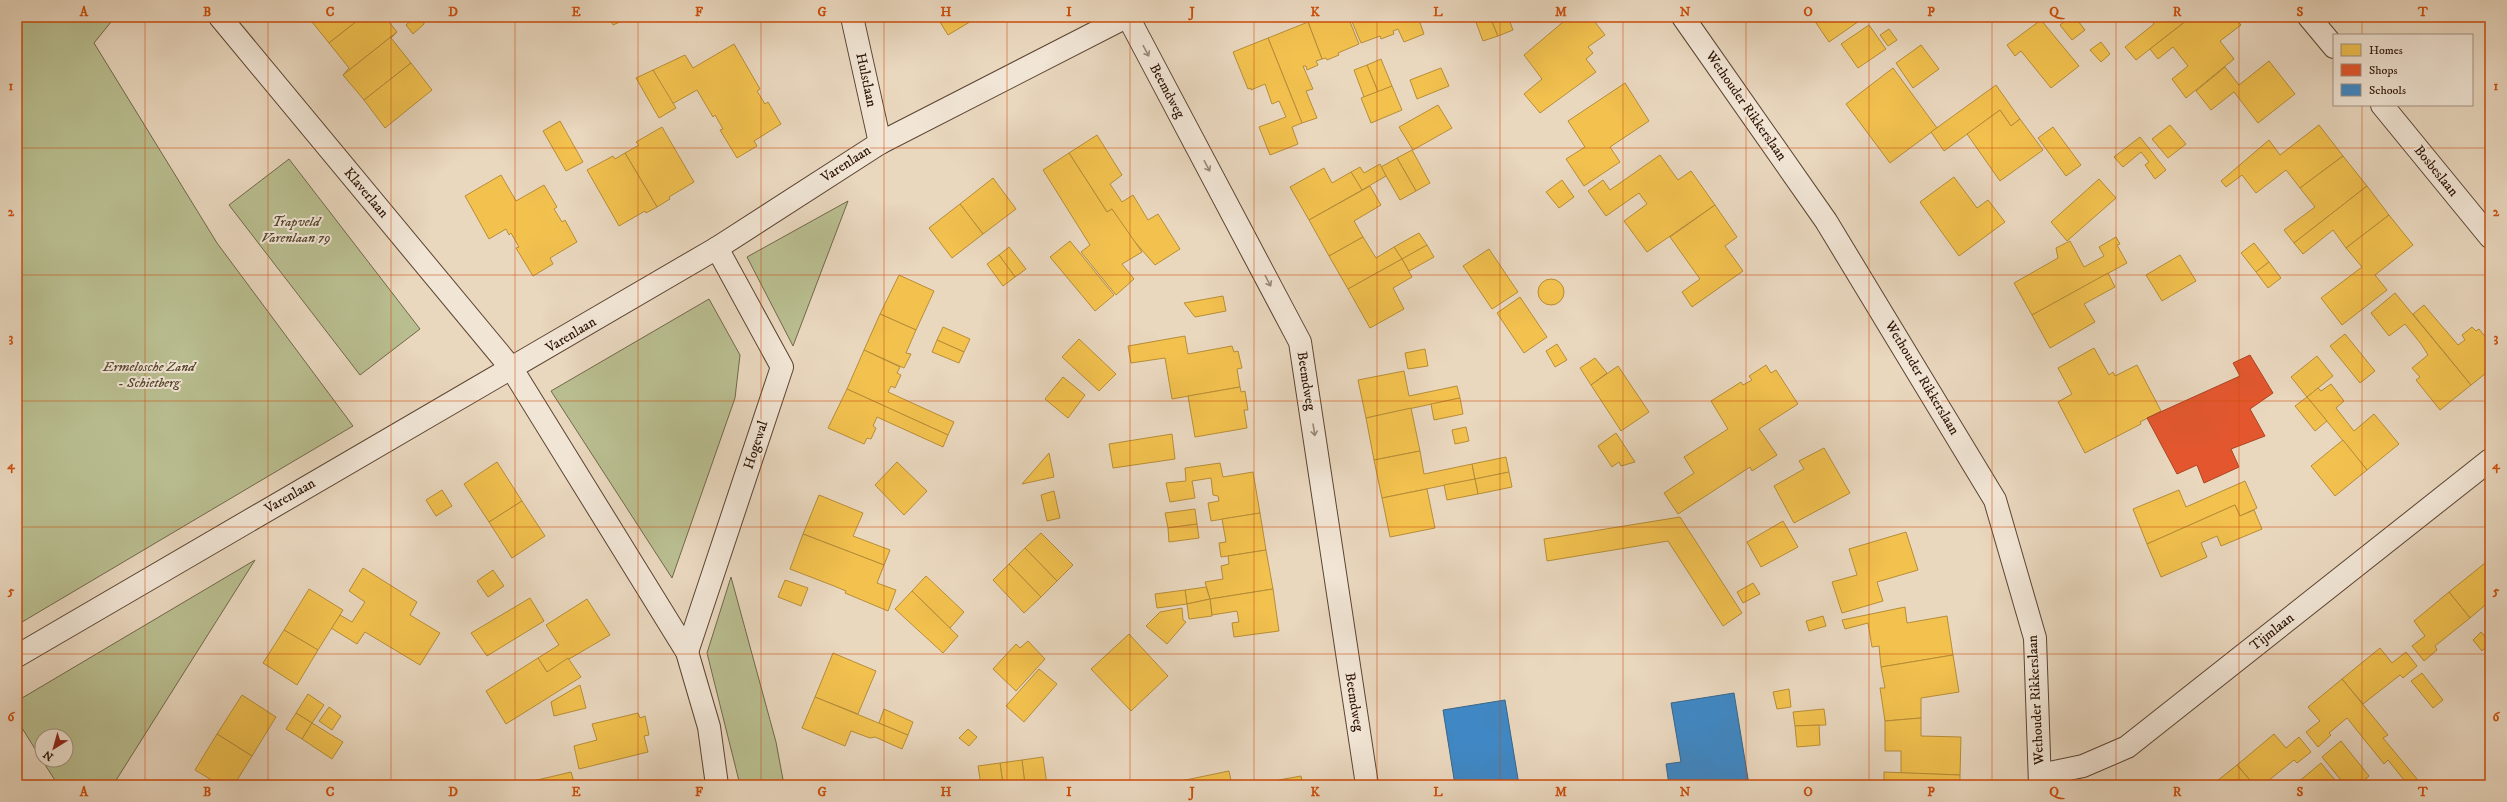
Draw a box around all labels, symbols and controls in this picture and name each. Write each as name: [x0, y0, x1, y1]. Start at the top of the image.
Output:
text: A: [79, 4, 89, 20]
text: B: [203, 4, 211, 20]
text: C: [326, 4, 335, 20]
text: D: [448, 4, 458, 20]
text: E: [571, 4, 581, 20]
text: F: [695, 4, 704, 20]
text: G: [817, 4, 827, 20]
text: H: [941, 4, 952, 20]
text: I: [1066, 4, 1072, 20]
text: J: [1187, 4, 1195, 21]
text: K: [1310, 4, 1320, 20]
text: L: [1433, 4, 1443, 20]
text: M: [1555, 4, 1567, 20]
text: N: [1680, 4, 1691, 20]
text: O: [1803, 4, 1813, 20]
text: P: [1927, 4, 1935, 20]
text: Q: [2049, 4, 2065, 20]
text: R: [2173, 4, 2182, 20]
text: S: [2297, 4, 2304, 20]
text: T: [2417, 4, 2429, 20]
legend: [2333, 34, 2473, 106]
text: Homes: [2369, 43, 2403, 58]
one-way arrow: [1143, 45, 1150, 57]
street label: Wethouder Rikkerslaan: [1701, 47, 1791, 165]
street label: Hulstlaan: [851, 51, 881, 109]
street label: Beemdweg: [1145, 61, 1189, 122]
text: Shops: [2369, 63, 2397, 78]
text: 1: [9, 78, 14, 94]
text: 1: [2494, 78, 2499, 94]
text: Schools: [2369, 83, 2406, 98]
street label: Varenlaan: [817, 141, 875, 187]
street label: Bosbeslaan: [2410, 142, 2463, 201]
one-way arrow: [1204, 160, 1211, 172]
street label: Klaverlaan: [340, 164, 393, 222]
text: 2: [8, 204, 15, 220]
text: 2: [2493, 204, 2500, 220]
park label: Trapveld Varenlaan 79: [261, 213, 331, 247]
one-way arrow: [1265, 275, 1272, 287]
street label: Varenlaan: [542, 313, 600, 358]
street label: Wethouder Rikkerslaan: [1880, 317, 1964, 439]
text: 3: [9, 330, 14, 346]
text: 3: [2494, 330, 2499, 346]
street label: Beemdweg: [1292, 350, 1320, 412]
park label: Ermelosche Zand - Schietberg: [102, 358, 197, 392]
street label: Hogewal: [740, 418, 773, 472]
one-way arrow: [1310, 423, 1318, 436]
text: 4: [6, 457, 15, 474]
text: 4: [2491, 457, 2500, 474]
street label: Varenlaan: [261, 474, 319, 518]
text: 5: [7, 583, 15, 599]
text: 5: [2492, 583, 2500, 599]
street label: Tijmlaan: [2246, 609, 2298, 655]
street label: Wethouder Rikkerslaan: [2024, 634, 2048, 766]
street label: Beemdweg: [1340, 671, 1368, 733]
text: 6: [8, 709, 16, 725]
text: 6: [2493, 709, 2501, 725]
north arrow: [34, 728, 74, 768]
text: N: [41, 747, 56, 763]
text: A: [79, 784, 89, 800]
text: B: [203, 784, 211, 800]
text: C: [326, 784, 335, 800]
text: D: [448, 784, 458, 800]
text: E: [571, 784, 581, 800]
text: F: [695, 784, 704, 800]
text: G: [817, 784, 827, 800]
text: H: [941, 784, 952, 800]
text: I: [1066, 784, 1072, 800]
text: J: [1187, 784, 1195, 801]
text: K: [1310, 784, 1320, 800]
text: L: [1433, 784, 1443, 800]
text: M: [1555, 784, 1567, 800]
text: N: [1680, 784, 1691, 800]
text: O: [1803, 784, 1813, 800]
text: P: [1927, 784, 1935, 800]
text: Q: [2049, 784, 2065, 800]
text: R: [2173, 784, 2182, 800]
text: S: [2297, 784, 2304, 800]
text: T: [2417, 784, 2429, 800]

